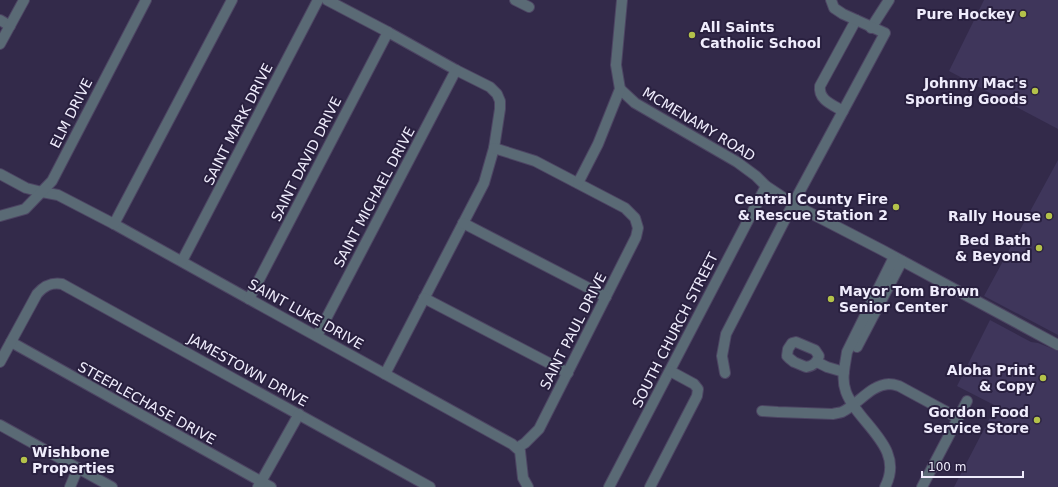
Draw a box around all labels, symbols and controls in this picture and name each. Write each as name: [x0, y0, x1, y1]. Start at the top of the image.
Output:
place label: Pure Hockey: [916, 6, 1015, 22]
marker: Pure Hockey: [1018, 9, 1028, 19]
place label: All Saints Catholic School: [700, 19, 821, 51]
marker: All Saints Catholic School: [687, 30, 697, 40]
street label: SAINT MARK DRIVE: [200, 60, 276, 188]
street label: ELM DRIVE: [47, 75, 95, 151]
place label: Johnny Mac's Sporting Goods: [905, 75, 1027, 107]
street label: MCMENAMY ROAD: [640, 84, 758, 164]
marker: Johnny Mac's Sporting Goods: [1030, 86, 1040, 96]
street label: SAINT DAVID DRIVE: [268, 94, 344, 224]
street label: SAINT MICHAEL DRIVE: [330, 124, 418, 270]
place label: Central County Fire & Rescue Station 2: [734, 191, 888, 223]
marker: Central County Fire & Rescue Station 2: [891, 202, 901, 212]
place label: Rally House: [948, 208, 1041, 224]
marker: Rally House: [1044, 211, 1054, 221]
place label: Bed Bath & Beyond: [955, 232, 1031, 264]
marker: Bed Bath & Beyond: [1034, 243, 1044, 253]
street label: SOUTH CHURCH STREET: [629, 250, 721, 410]
street label: SAINT PAUL DRIVE: [537, 270, 609, 392]
street label: SAINT LUKE DRIVE: [246, 276, 366, 352]
place label: Mayor Tom Brown Senior Center: [839, 283, 979, 315]
marker: Mayor Tom Brown Senior Center: [826, 294, 836, 304]
street label: JAMESTOWN DRIVE: [184, 330, 311, 410]
street label: STEEPLECHASE DRIVE: [75, 358, 219, 448]
place label: Aloha Print & Copy: [947, 362, 1035, 394]
marker: Aloha Print & Copy: [1038, 373, 1048, 383]
place label: Gordon Food Service Store: [923, 404, 1029, 436]
marker: Gordon Food Service Store: [1032, 415, 1042, 425]
place label: Wishbone Properties: [32, 444, 115, 476]
scale bar: [922, 453, 1023, 479]
marker: Wishbone Properties: [19, 455, 29, 465]
text: 100 m: [928, 460, 966, 474]

